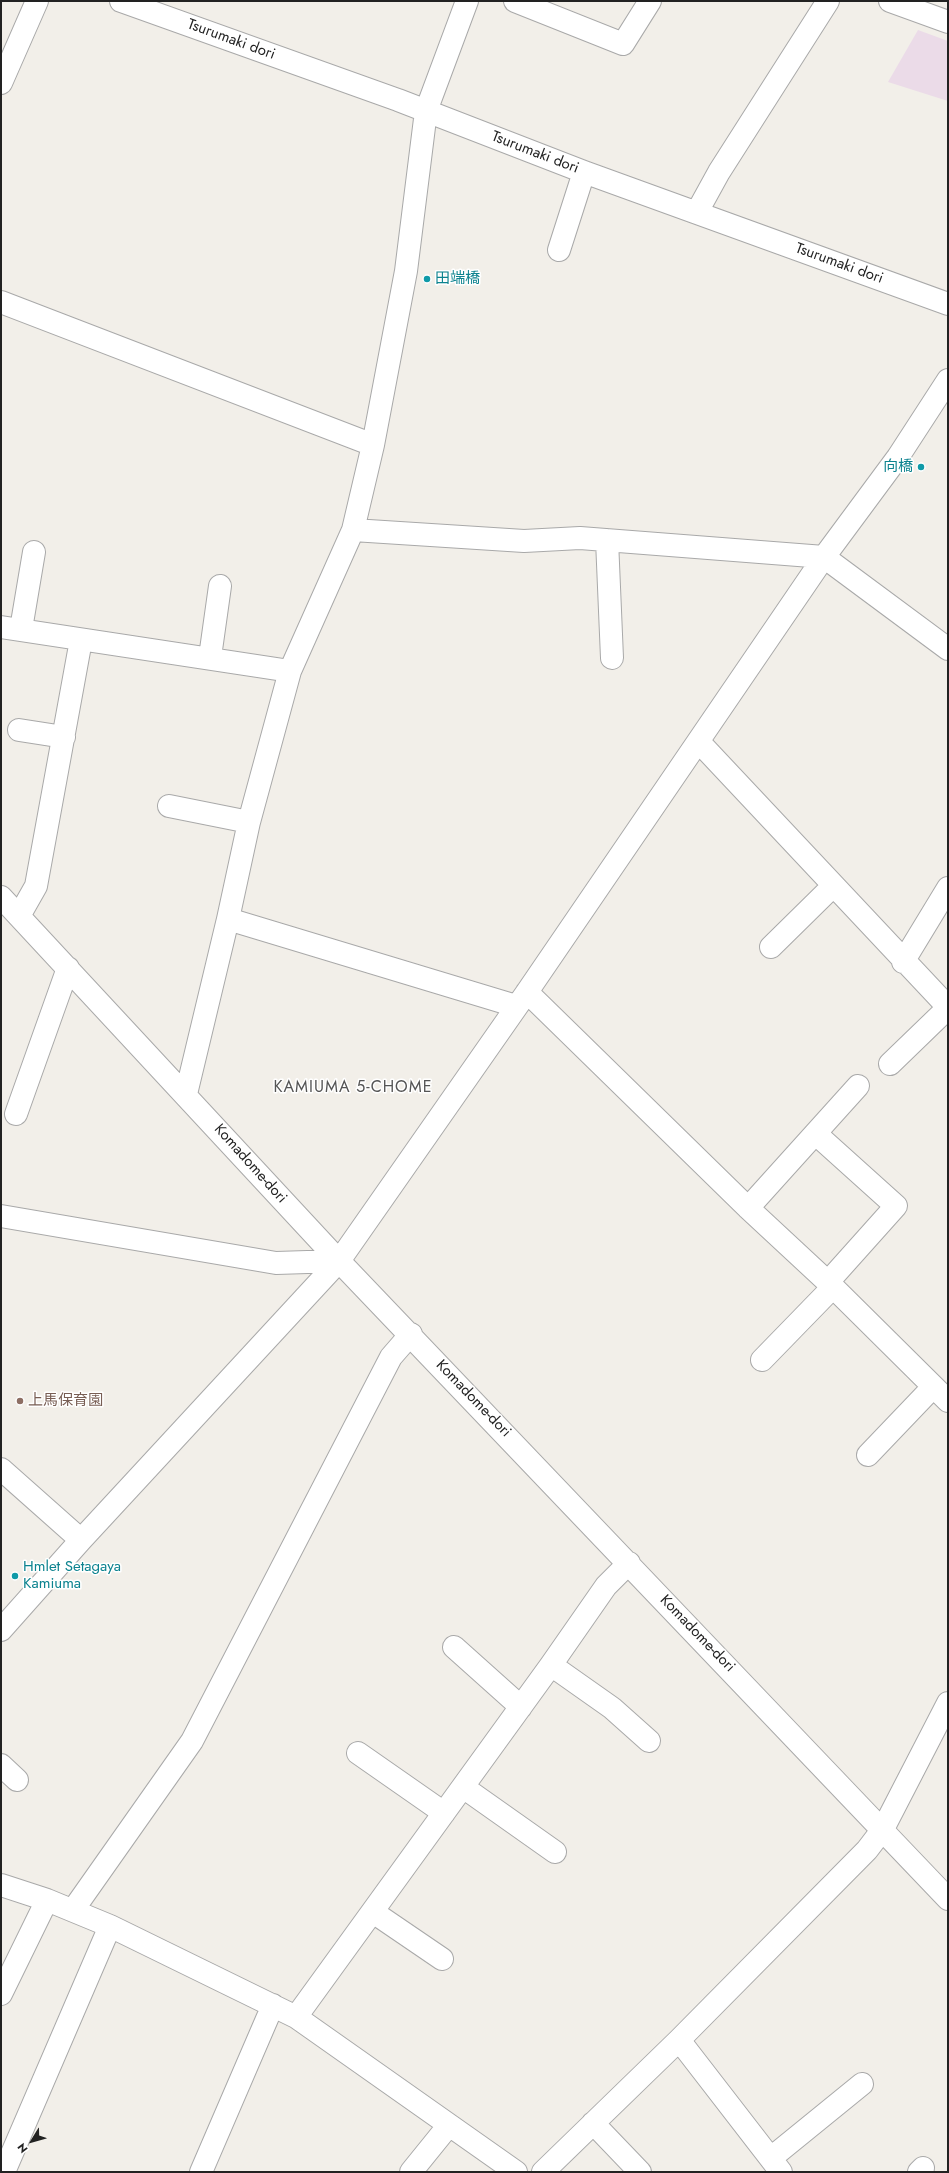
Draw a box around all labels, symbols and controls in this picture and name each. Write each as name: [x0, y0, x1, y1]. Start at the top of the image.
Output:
street label: Tsurumaki dori: [185, 16, 277, 64]
street label: Tsurumaki dori: [489, 128, 581, 178]
street label: Tsurumaki dori: [793, 240, 885, 288]
place label: 田端橋: [435, 270, 480, 288]
marker: 田端橋: [422, 274, 432, 284]
place label: 向橋: [883, 458, 913, 476]
marker: 向橋: [916, 462, 926, 472]
district label: KAMIUMA 5-CHOME: [274, 1078, 432, 1098]
street label: Komadome-dori: [210, 1121, 290, 1207]
street label: Komadome-dori: [432, 1357, 514, 1441]
place label: 上馬保育園: [28, 1392, 103, 1410]
marker: 上馬保育園: [15, 1396, 25, 1406]
place label: Hmlet Setagaya Kamiuma: [23, 1558, 121, 1593]
marker: Hmlet Setagaya Kamiuma: [10, 1571, 20, 1581]
street label: Komadome-dori: [656, 1592, 738, 1676]
north arrow: [12, 2121, 52, 2161]
text: N: [13, 2140, 31, 2157]

